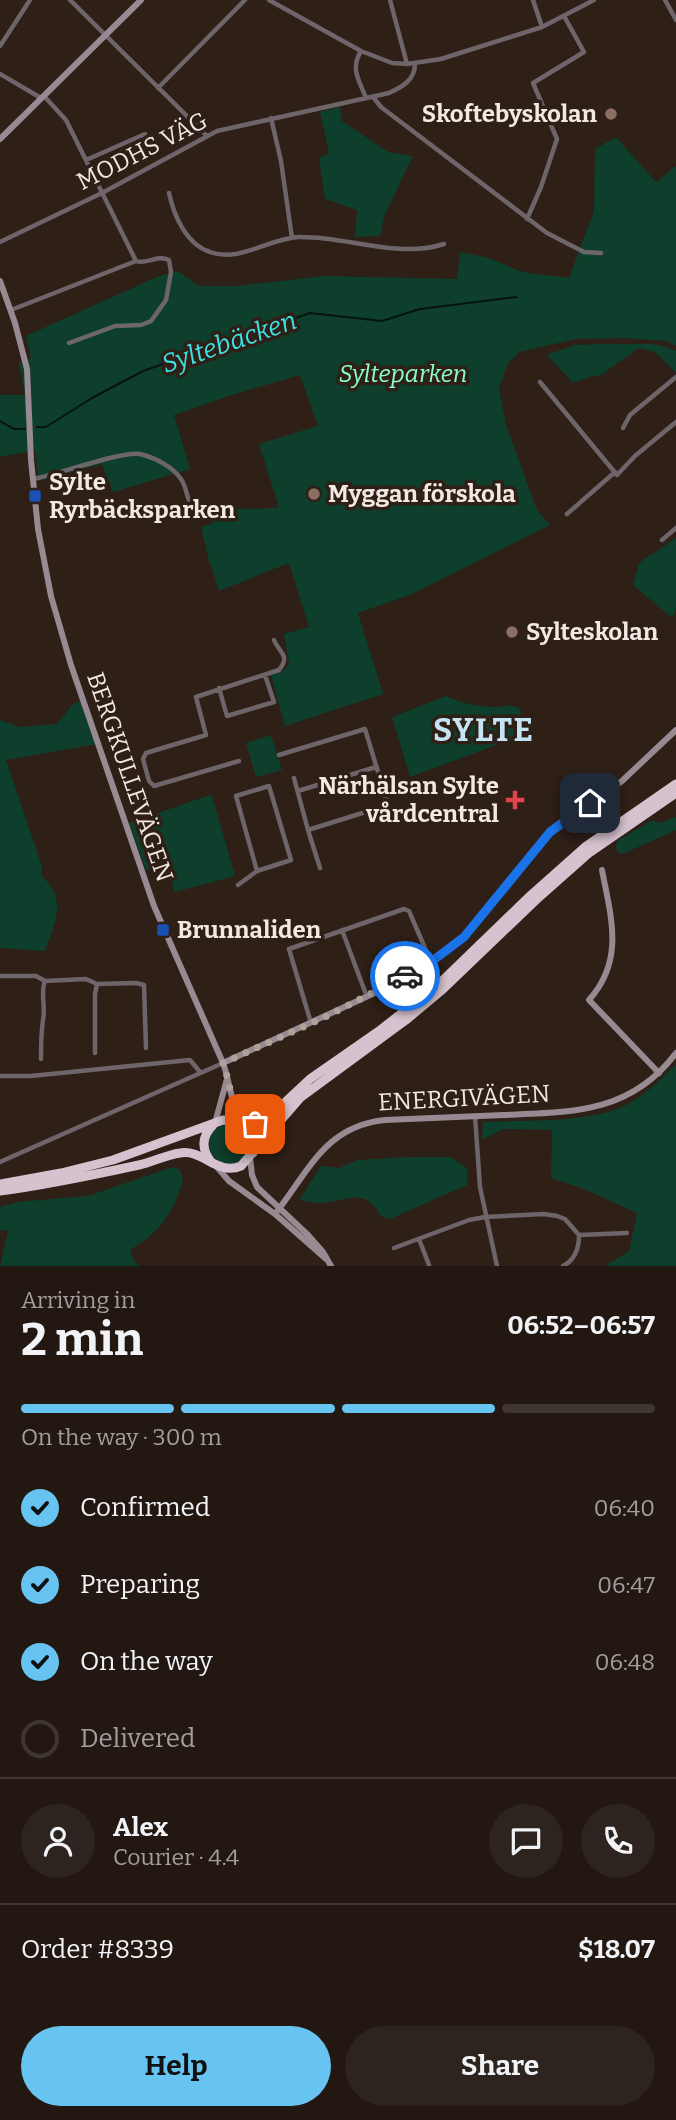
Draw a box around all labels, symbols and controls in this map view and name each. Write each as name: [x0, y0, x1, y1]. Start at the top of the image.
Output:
place label: Skoftebyskolan: [422, 100, 598, 128]
street label: MODHS VÄG: [72, 106, 212, 196]
marker: Skoftebyskolan: [603, 106, 619, 122]
water label: Syltebäcken: [158, 305, 301, 380]
park label: Sylteparken: [339, 360, 467, 388]
place label: Sylte Ryrbäcksparken: [49, 468, 236, 524]
place label: Myggan förskola: [328, 480, 516, 508]
marker: Myggan förskola: [306, 486, 322, 502]
marker: Sylte Ryrbäcksparken: [27, 488, 43, 504]
place label: Sylteskolan: [526, 618, 659, 646]
marker: Sylteskolan: [504, 624, 520, 640]
street label: BERGKULLEVÄGEN: [81, 669, 179, 885]
district label: SYLTE: [433, 711, 535, 749]
place label: Närhälsan Sylte vårdcentral: [318, 772, 500, 828]
pin: [560, 773, 620, 833]
icon: home: [571, 784, 609, 822]
marker: Närhälsan Sylte vårdcentral: [505, 790, 525, 810]
place label: Brunnaliden: [177, 916, 322, 944]
marker: Brunnaliden: [155, 922, 171, 938]
courier: [370, 941, 440, 1011]
icon: car: [386, 957, 424, 995]
street label: ENERGIVÄGEN: [377, 1080, 551, 1116]
pin: [225, 1094, 285, 1154]
icon: bag: [236, 1105, 274, 1143]
text: Arriving in: [21, 1286, 135, 1314]
text: 06:52–06:57: [507, 1310, 655, 1341]
text: 2 min: [21, 1312, 143, 1367]
text: On the way · 300 m: [21, 1423, 222, 1451]
icon: check: [21, 1489, 59, 1527]
text: Confirmed: [80, 1492, 210, 1523]
text: 06:40: [594, 1494, 655, 1522]
icon: check: [21, 1566, 59, 1604]
text: Preparing: [80, 1569, 200, 1600]
text: 06:47: [597, 1571, 655, 1599]
icon: check: [21, 1643, 59, 1681]
text: On the way: [80, 1646, 213, 1677]
text: 06:48: [595, 1648, 655, 1676]
text: Delivered: [80, 1723, 195, 1754]
button: person: [21, 1804, 95, 1878]
button: chat: [489, 1804, 563, 1878]
button: phone: [581, 1804, 655, 1878]
text: Alex: [113, 1812, 168, 1843]
text: Courier · 4.4: [113, 1843, 239, 1871]
text: Order #8339: [21, 1934, 174, 1965]
text: $18.07: [578, 1934, 655, 1965]
button: Help: [21, 2026, 331, 2106]
button: Share: [345, 2026, 655, 2106]

